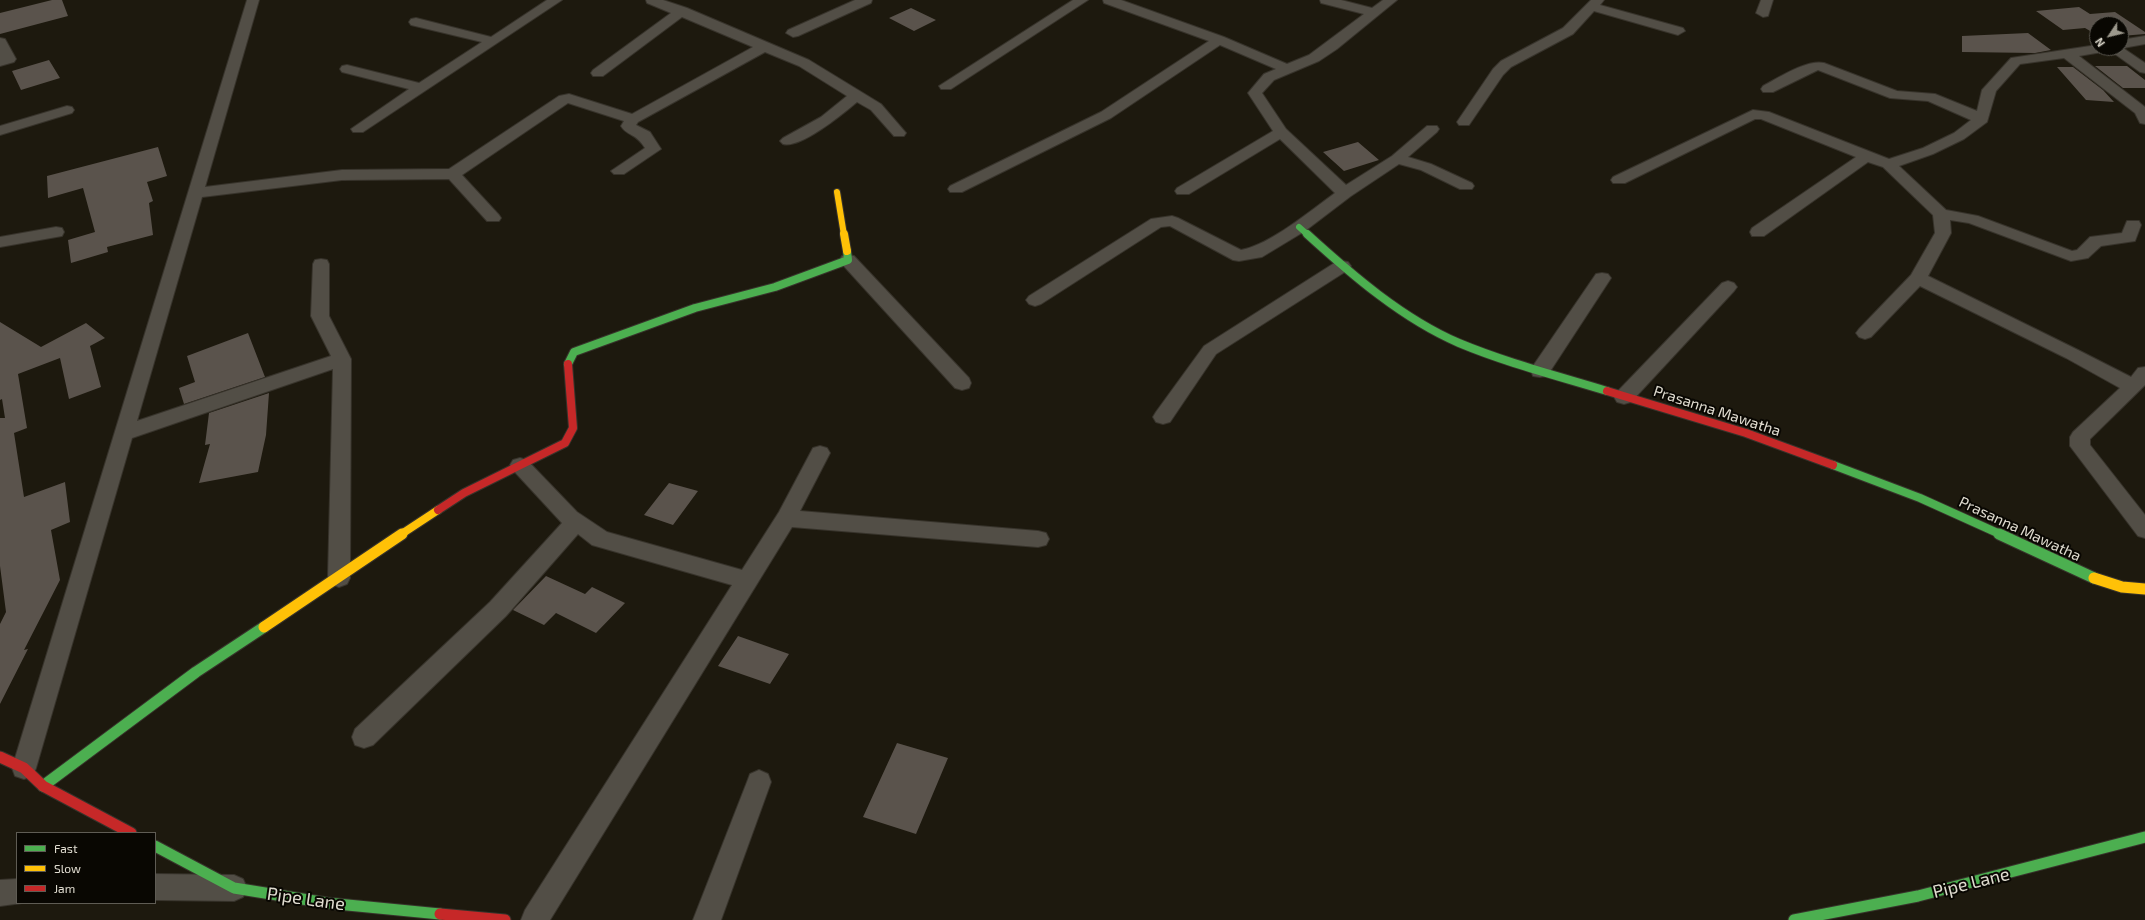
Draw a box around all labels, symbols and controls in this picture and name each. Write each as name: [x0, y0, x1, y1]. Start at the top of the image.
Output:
north arrow: [2089, 16, 2129, 56]
text: N: [2092, 36, 2107, 50]
street label: Prasanna Mawatha: [1651, 382, 1783, 440]
street label: Prasanna Mawatha: [1956, 493, 2084, 565]
legend: [16, 832, 156, 904]
text: Fast: [54, 841, 77, 855]
text: Slow: [54, 861, 81, 875]
street label: Pipe Lane: [1930, 863, 2012, 903]
text: Jam: [54, 881, 75, 895]
street label: Pipe Lane: [266, 883, 346, 915]

